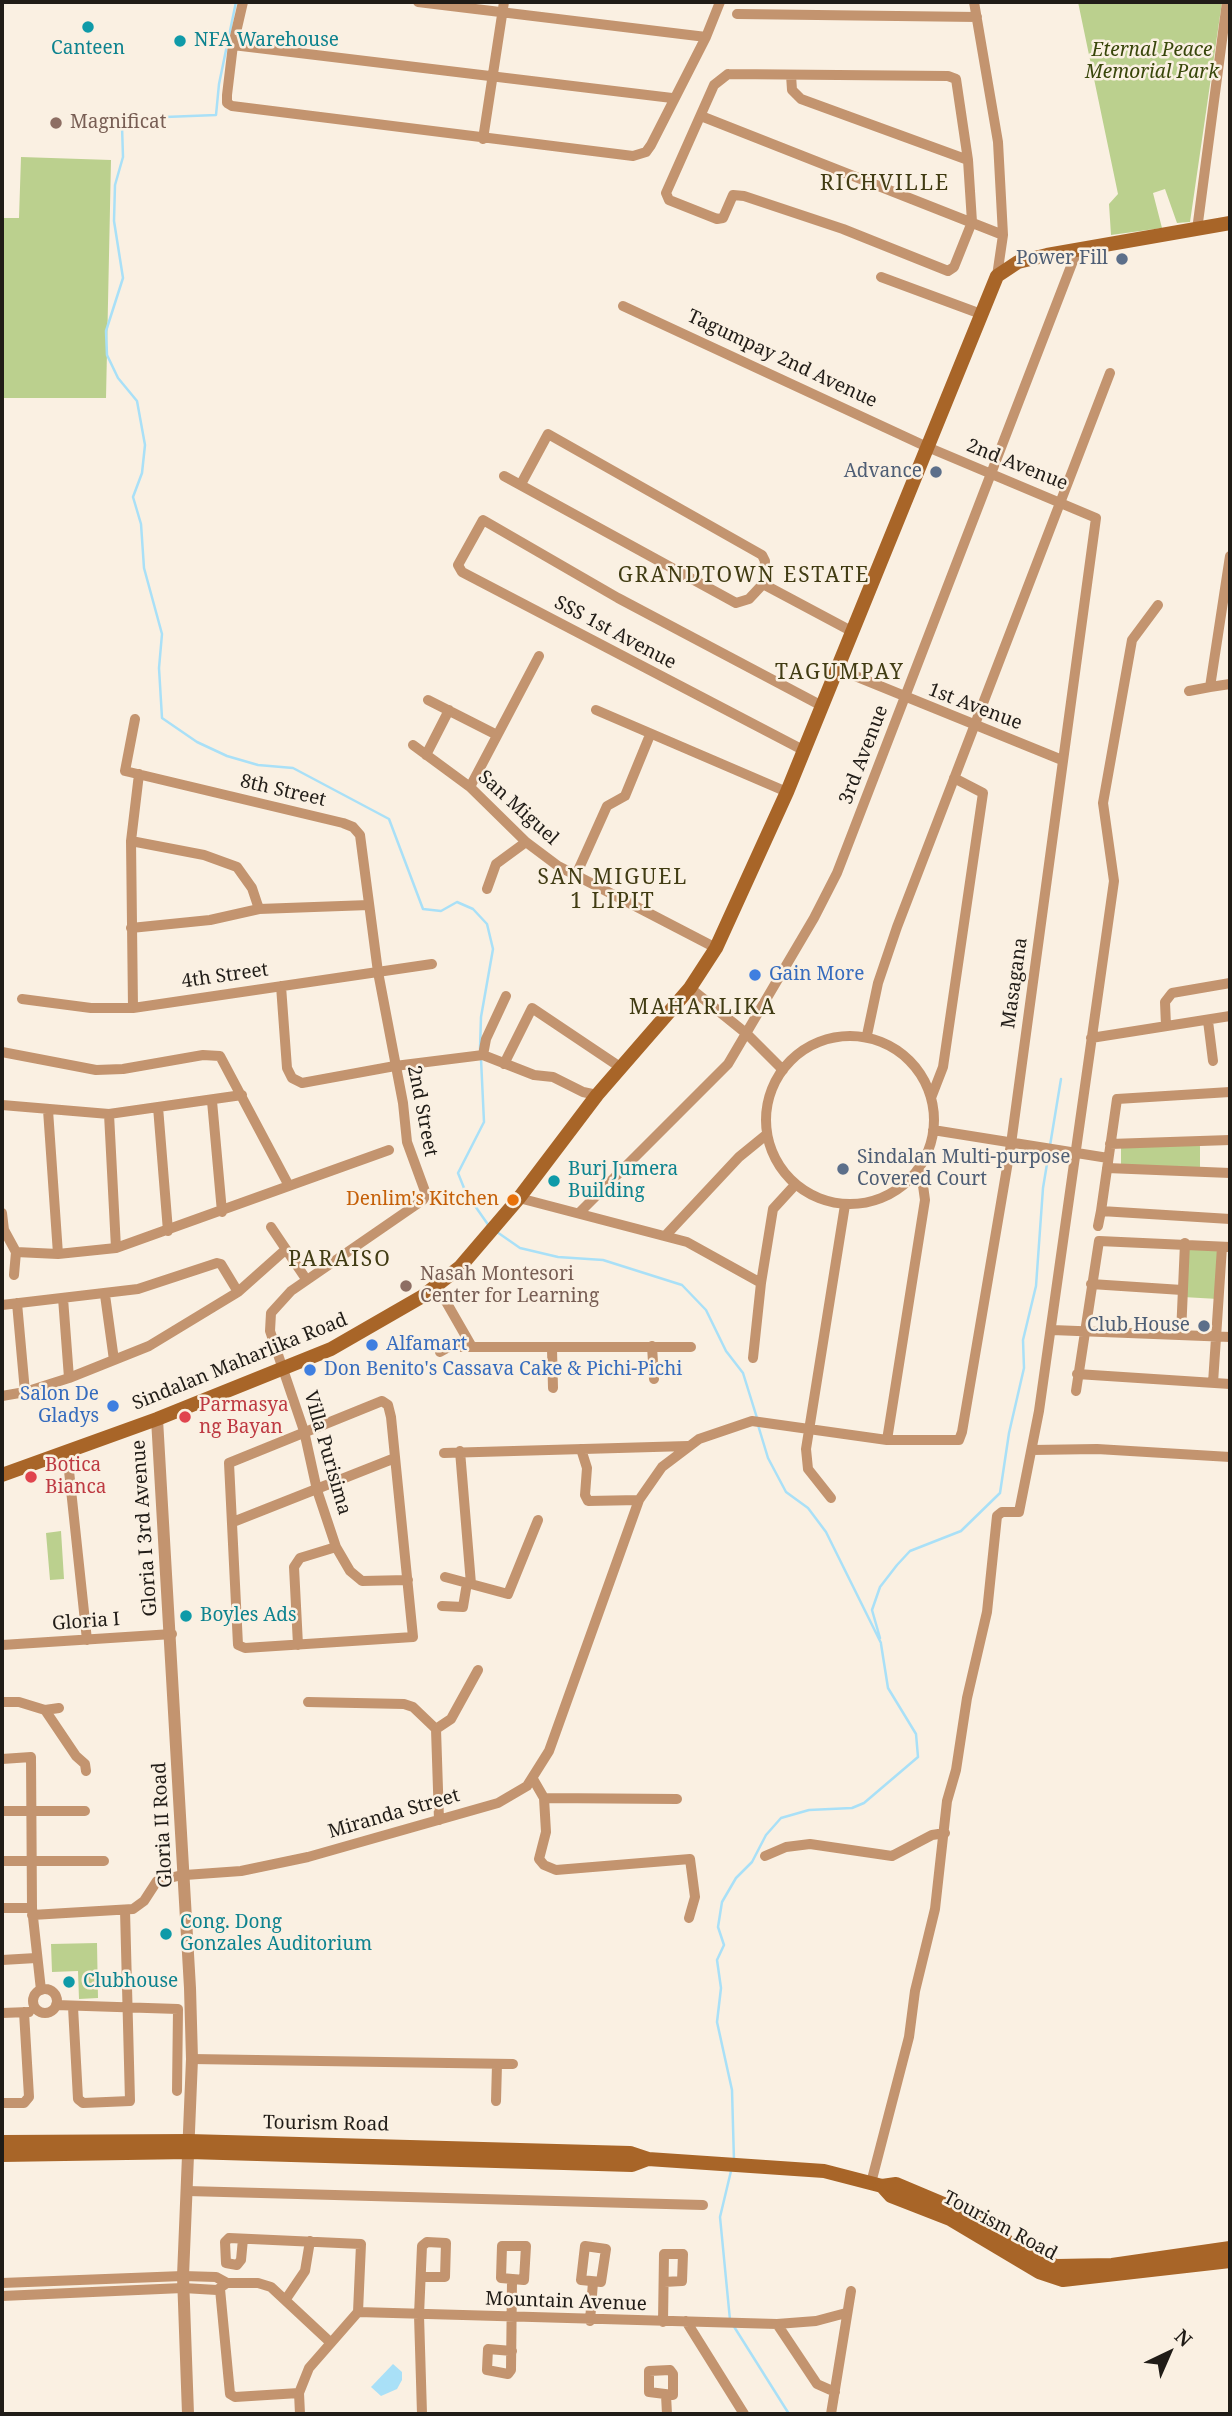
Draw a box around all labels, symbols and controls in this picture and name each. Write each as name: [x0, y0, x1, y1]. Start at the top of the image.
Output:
marker: Canteen: [80, 19, 96, 35]
place label: NFA Warehouse: [194, 30, 339, 52]
marker: NFA Warehouse: [172, 33, 188, 49]
place label: Canteen: [51, 38, 125, 60]
park label: Eternal Peace Memorial Park: [1085, 40, 1219, 84]
place label: Magnificat: [70, 112, 166, 134]
marker: Magnificat: [48, 115, 64, 131]
district label: RICHVILLE: [821, 171, 949, 197]
place label: Power Fill: [1016, 248, 1108, 270]
marker: Power Fill: [1114, 251, 1130, 267]
street label: Tagumpay 2nd Avenue: [683, 305, 881, 413]
street label: 2nd Avenue: [963, 434, 1071, 496]
place label: Advance: [844, 461, 922, 483]
marker: Advance: [928, 464, 944, 480]
district label: GRANDTOWN ESTATE: [620, 563, 868, 589]
street label: SSS 1st Avenue: [550, 591, 680, 675]
district label: TAGUMPAY: [776, 660, 904, 686]
street label: 1st Avenue: [925, 679, 1025, 735]
street label: 3rd Avenue: [835, 702, 893, 808]
street label: San Miguel: [473, 766, 563, 850]
street label: 8th Street: [238, 770, 328, 812]
district label: SAN MIGUEL 1 LIPIT: [539, 865, 687, 915]
street label: Masagana: [997, 936, 1033, 1030]
street label: 4th Street: [180, 959, 270, 993]
place label: Gain More: [769, 964, 864, 986]
marker: Gain More: [747, 967, 763, 983]
district label: MAHARLIKA: [630, 995, 776, 1021]
street label: 2nd Street: [402, 1063, 442, 1159]
place label: Sindalan Multi-purpose Covered Court: [857, 1147, 1070, 1191]
place label: Burj Jumera Building: [568, 1159, 678, 1203]
marker: Sindalan Multi-purpose Covered Court: [835, 1161, 851, 1177]
marker: Burj Jumera Building: [546, 1173, 562, 1189]
place label: Denlim's Kitchen: [346, 1189, 499, 1211]
marker: Denlim's Kitchen: [505, 1192, 521, 1208]
district label: PARAISO: [289, 1247, 391, 1273]
place label: Nasah Montesori Center for Learning: [420, 1264, 599, 1308]
marker: Nasah Montesori Center for Learning: [398, 1278, 414, 1294]
street label: Sindalan Maharlika Road: [129, 1308, 351, 1416]
place label: Club House: [1087, 1315, 1190, 1337]
marker: Club House: [1196, 1318, 1212, 1334]
place label: Alfamart: [386, 1334, 467, 1356]
marker: Alfamart: [364, 1337, 380, 1353]
place label: Don Benito's Cassava Cake & Pichi-Pichi: [324, 1359, 682, 1381]
marker: Don Benito's Cassava Cake & Pichi-Pichi: [302, 1362, 318, 1378]
place label: Salon De Gladys: [20, 1384, 99, 1428]
street label: Villa Purisima: [298, 1388, 356, 1518]
place label: Parmasya ng Bayan: [199, 1395, 289, 1439]
marker: Salon De Gladys: [105, 1398, 121, 1414]
marker: Parmasya ng Bayan: [177, 1409, 193, 1425]
street label: Gloria I 3rd Avenue: [127, 1439, 163, 1617]
place label: Botica Bianca: [45, 1455, 107, 1499]
marker: Botica Bianca: [23, 1469, 39, 1485]
place label: Boyles Ads: [200, 1605, 297, 1627]
street label: Gloria I: [51, 1608, 121, 1636]
marker: Boyles Ads: [178, 1608, 194, 1624]
street label: Gloria II Road: [148, 1762, 178, 1888]
street label: Miranda Street: [326, 1784, 462, 1844]
place label: Cong. Dong Gonzales Auditorium: [180, 1912, 372, 1956]
marker: Cong. Dong Gonzales Auditorium: [158, 1926, 174, 1942]
place label: Clubhouse: [83, 1971, 178, 1993]
marker: Clubhouse: [61, 1974, 77, 1990]
street label: Tourism Road: [263, 2112, 389, 2136]
street label: Tourism Road: [939, 2186, 1061, 2266]
street label: Mountain Avenue: [485, 2288, 647, 2316]
north arrow: [1134, 2318, 1204, 2388]
text: N: [1169, 2323, 1198, 2352]

